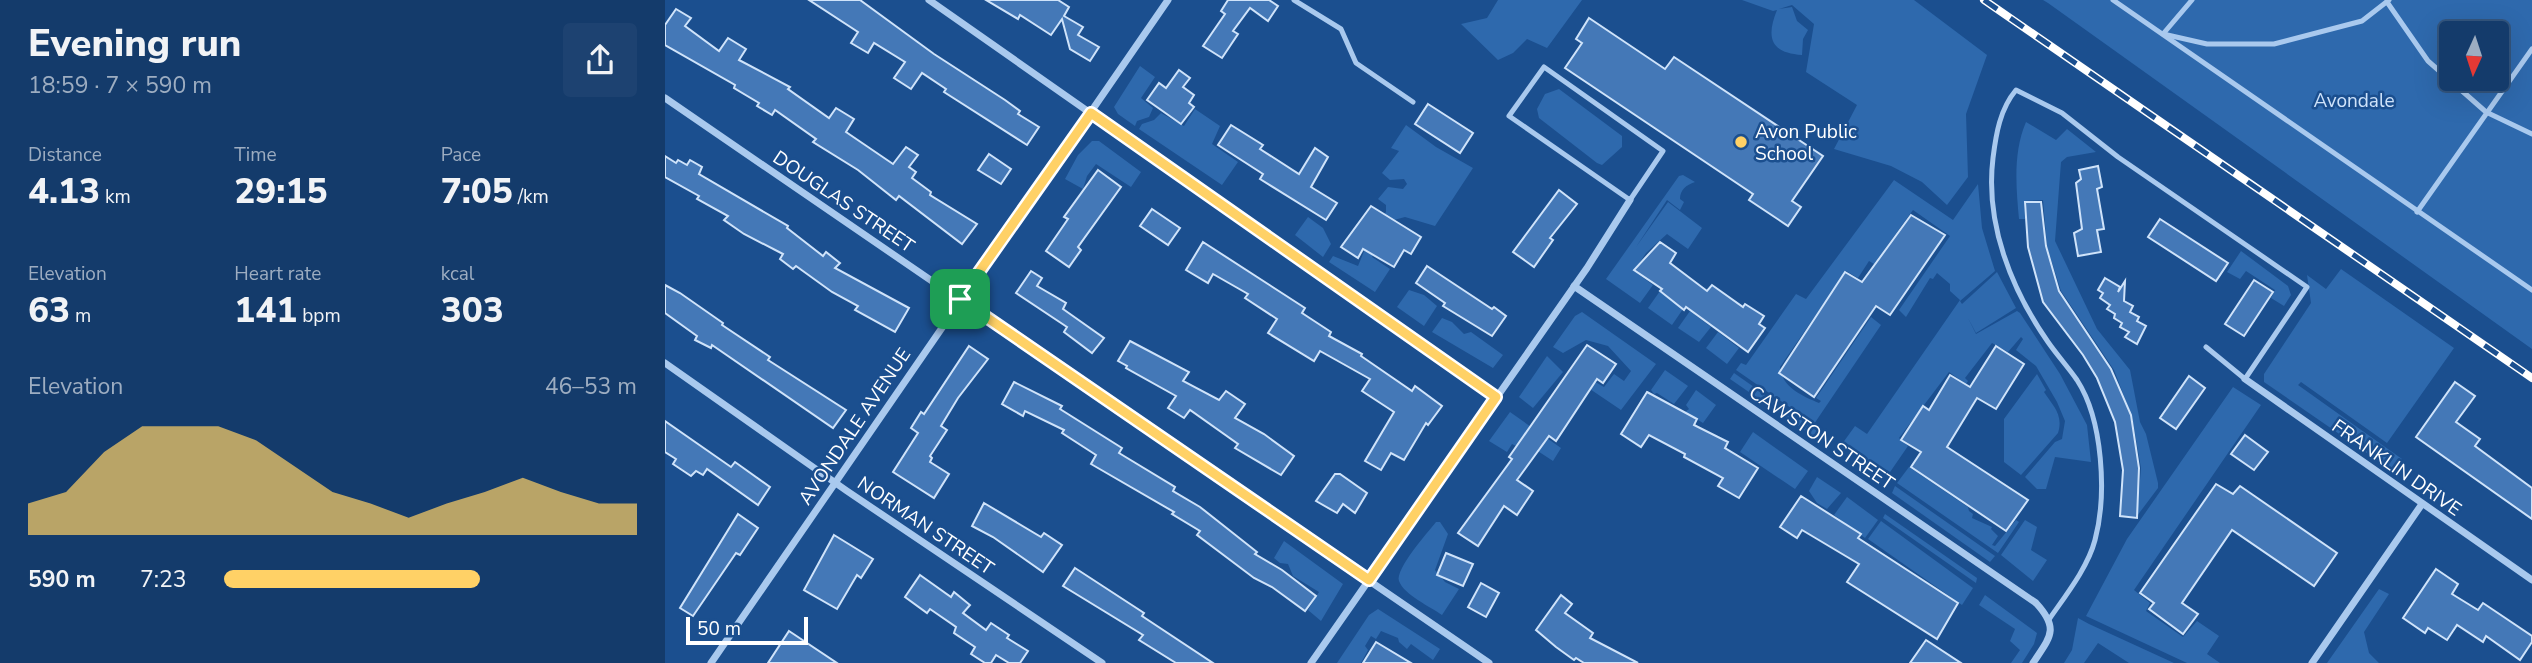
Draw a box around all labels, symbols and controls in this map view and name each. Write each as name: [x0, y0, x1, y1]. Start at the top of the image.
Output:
text: Evening run: [28, 18, 241, 69]
north arrow: [2439, 21, 2509, 91]
map controls: [2439, 21, 2509, 91]
button: share: [563, 23, 637, 97]
text: 18:59 · 7 × 590 m: [28, 70, 212, 101]
park label: Avondale: [2313, 88, 2395, 114]
place label: Avon Public School: [1755, 119, 1857, 167]
marker: Avon Public School: [1733, 134, 1749, 150]
text: Distance: [28, 142, 102, 168]
text: Time: [234, 142, 277, 168]
text: Pace: [441, 142, 481, 168]
street label: DOUGLAS STREET: [768, 145, 920, 259]
text: 4.13: [28, 168, 100, 215]
text: 29:15: [234, 168, 327, 215]
text: 7:05: [441, 168, 513, 215]
text: km: [100, 184, 131, 210]
text: /km: [513, 184, 549, 210]
text: Elevation: [28, 261, 107, 287]
text: Heart rate: [234, 261, 321, 287]
text: kcal: [441, 261, 474, 287]
pin: [930, 269, 990, 329]
icon: arrive: [941, 280, 979, 318]
text: 63: [28, 287, 70, 334]
text: 141: [234, 287, 297, 334]
text: 303: [441, 287, 504, 334]
text: m: [70, 303, 91, 329]
text: bpm: [297, 303, 341, 329]
street label: AVONDALE AVENUE: [793, 343, 917, 510]
text: Elevation: [28, 371, 123, 402]
text: 46–53 m: [545, 371, 637, 402]
street label: CAWSTON STREET: [1744, 379, 1900, 497]
street label: FRANKLIN DRIVE: [2326, 413, 2466, 522]
street label: NORMAN STREET: [852, 471, 999, 581]
text: 590 m: [28, 564, 96, 595]
text: 7:23: [140, 564, 187, 595]
scale bar: [686, 614, 809, 646]
text: 50 m: [697, 616, 741, 642]

